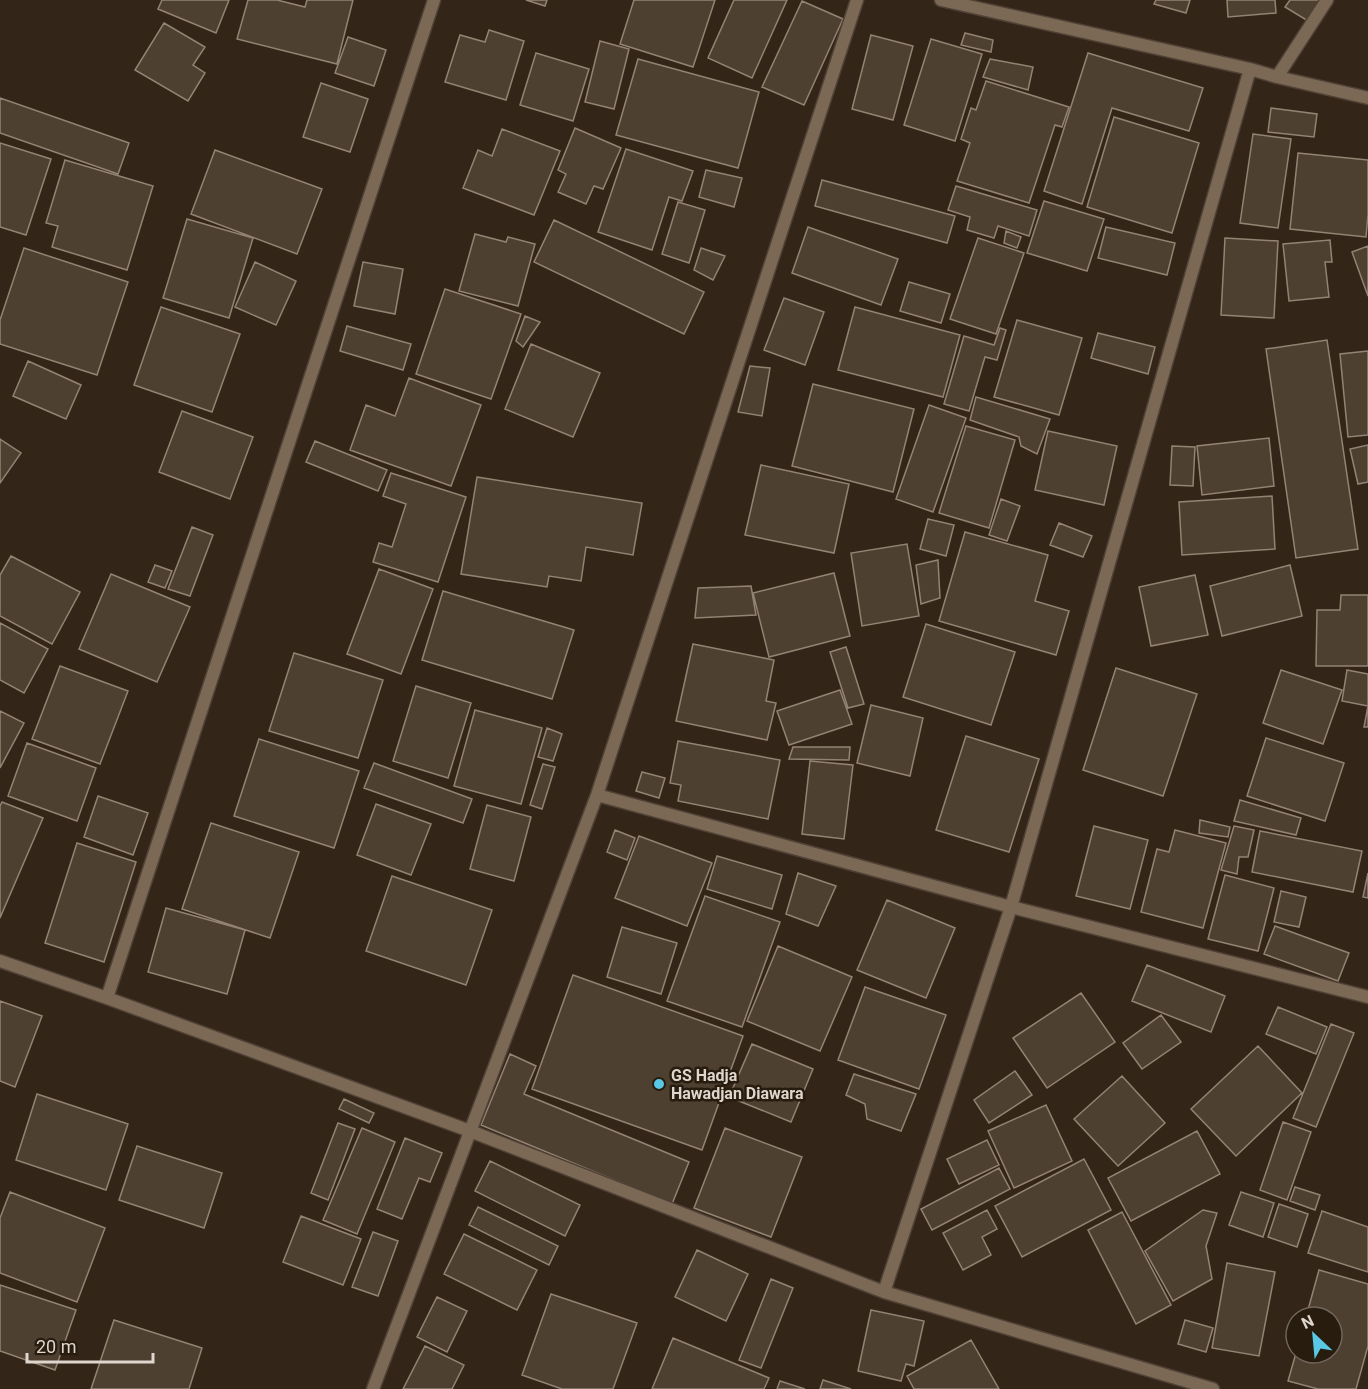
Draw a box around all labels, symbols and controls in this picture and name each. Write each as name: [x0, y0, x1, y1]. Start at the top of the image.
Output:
place label: GS Hadja Hawadjan Diawara: [671, 1066, 804, 1103]
marker: GS Hadja Hawadjan Diawara: [652, 1077, 666, 1091]
north arrow: [1284, 1305, 1344, 1365]
text: N: [1298, 1311, 1317, 1333]
scale bar: [27, 1326, 153, 1364]
text: 20 m: [36, 1336, 76, 1357]

